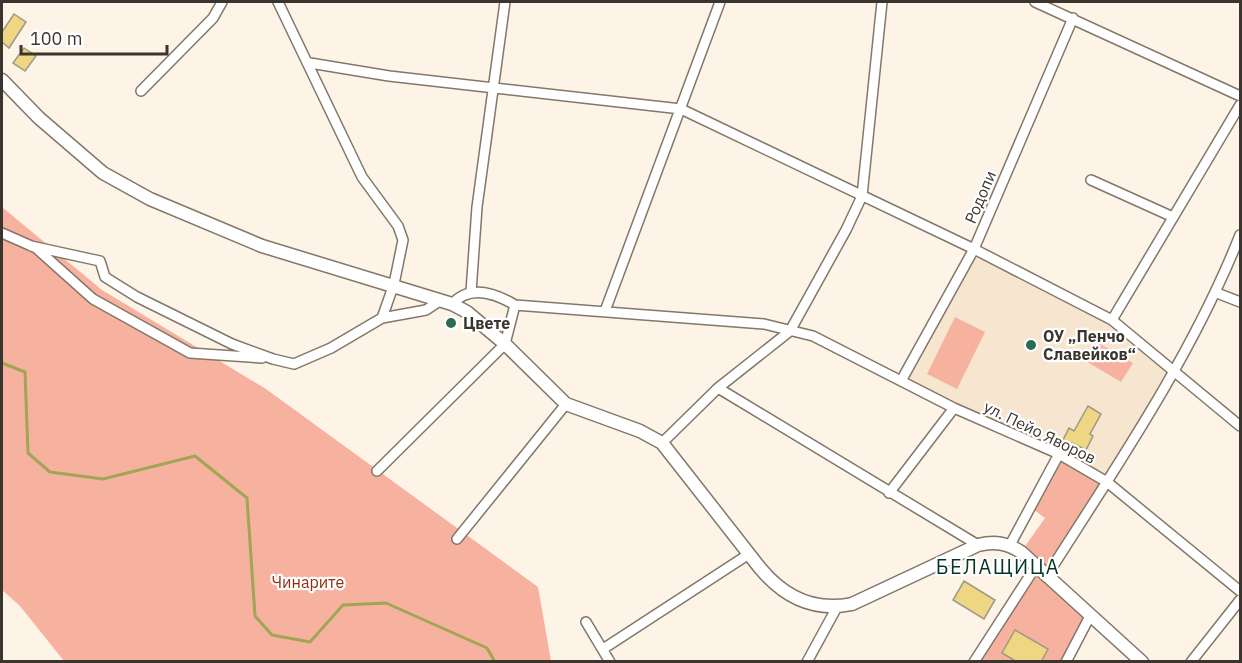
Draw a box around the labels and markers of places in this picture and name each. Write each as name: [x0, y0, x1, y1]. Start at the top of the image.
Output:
place label: Цвете: [463, 313, 510, 333]
marker: Цвете: [444, 316, 458, 330]
place label: ОУ „Пенчо Славейков“: [1043, 326, 1136, 364]
marker: ОУ „Пенчо Славейков“: [1024, 338, 1038, 352]

